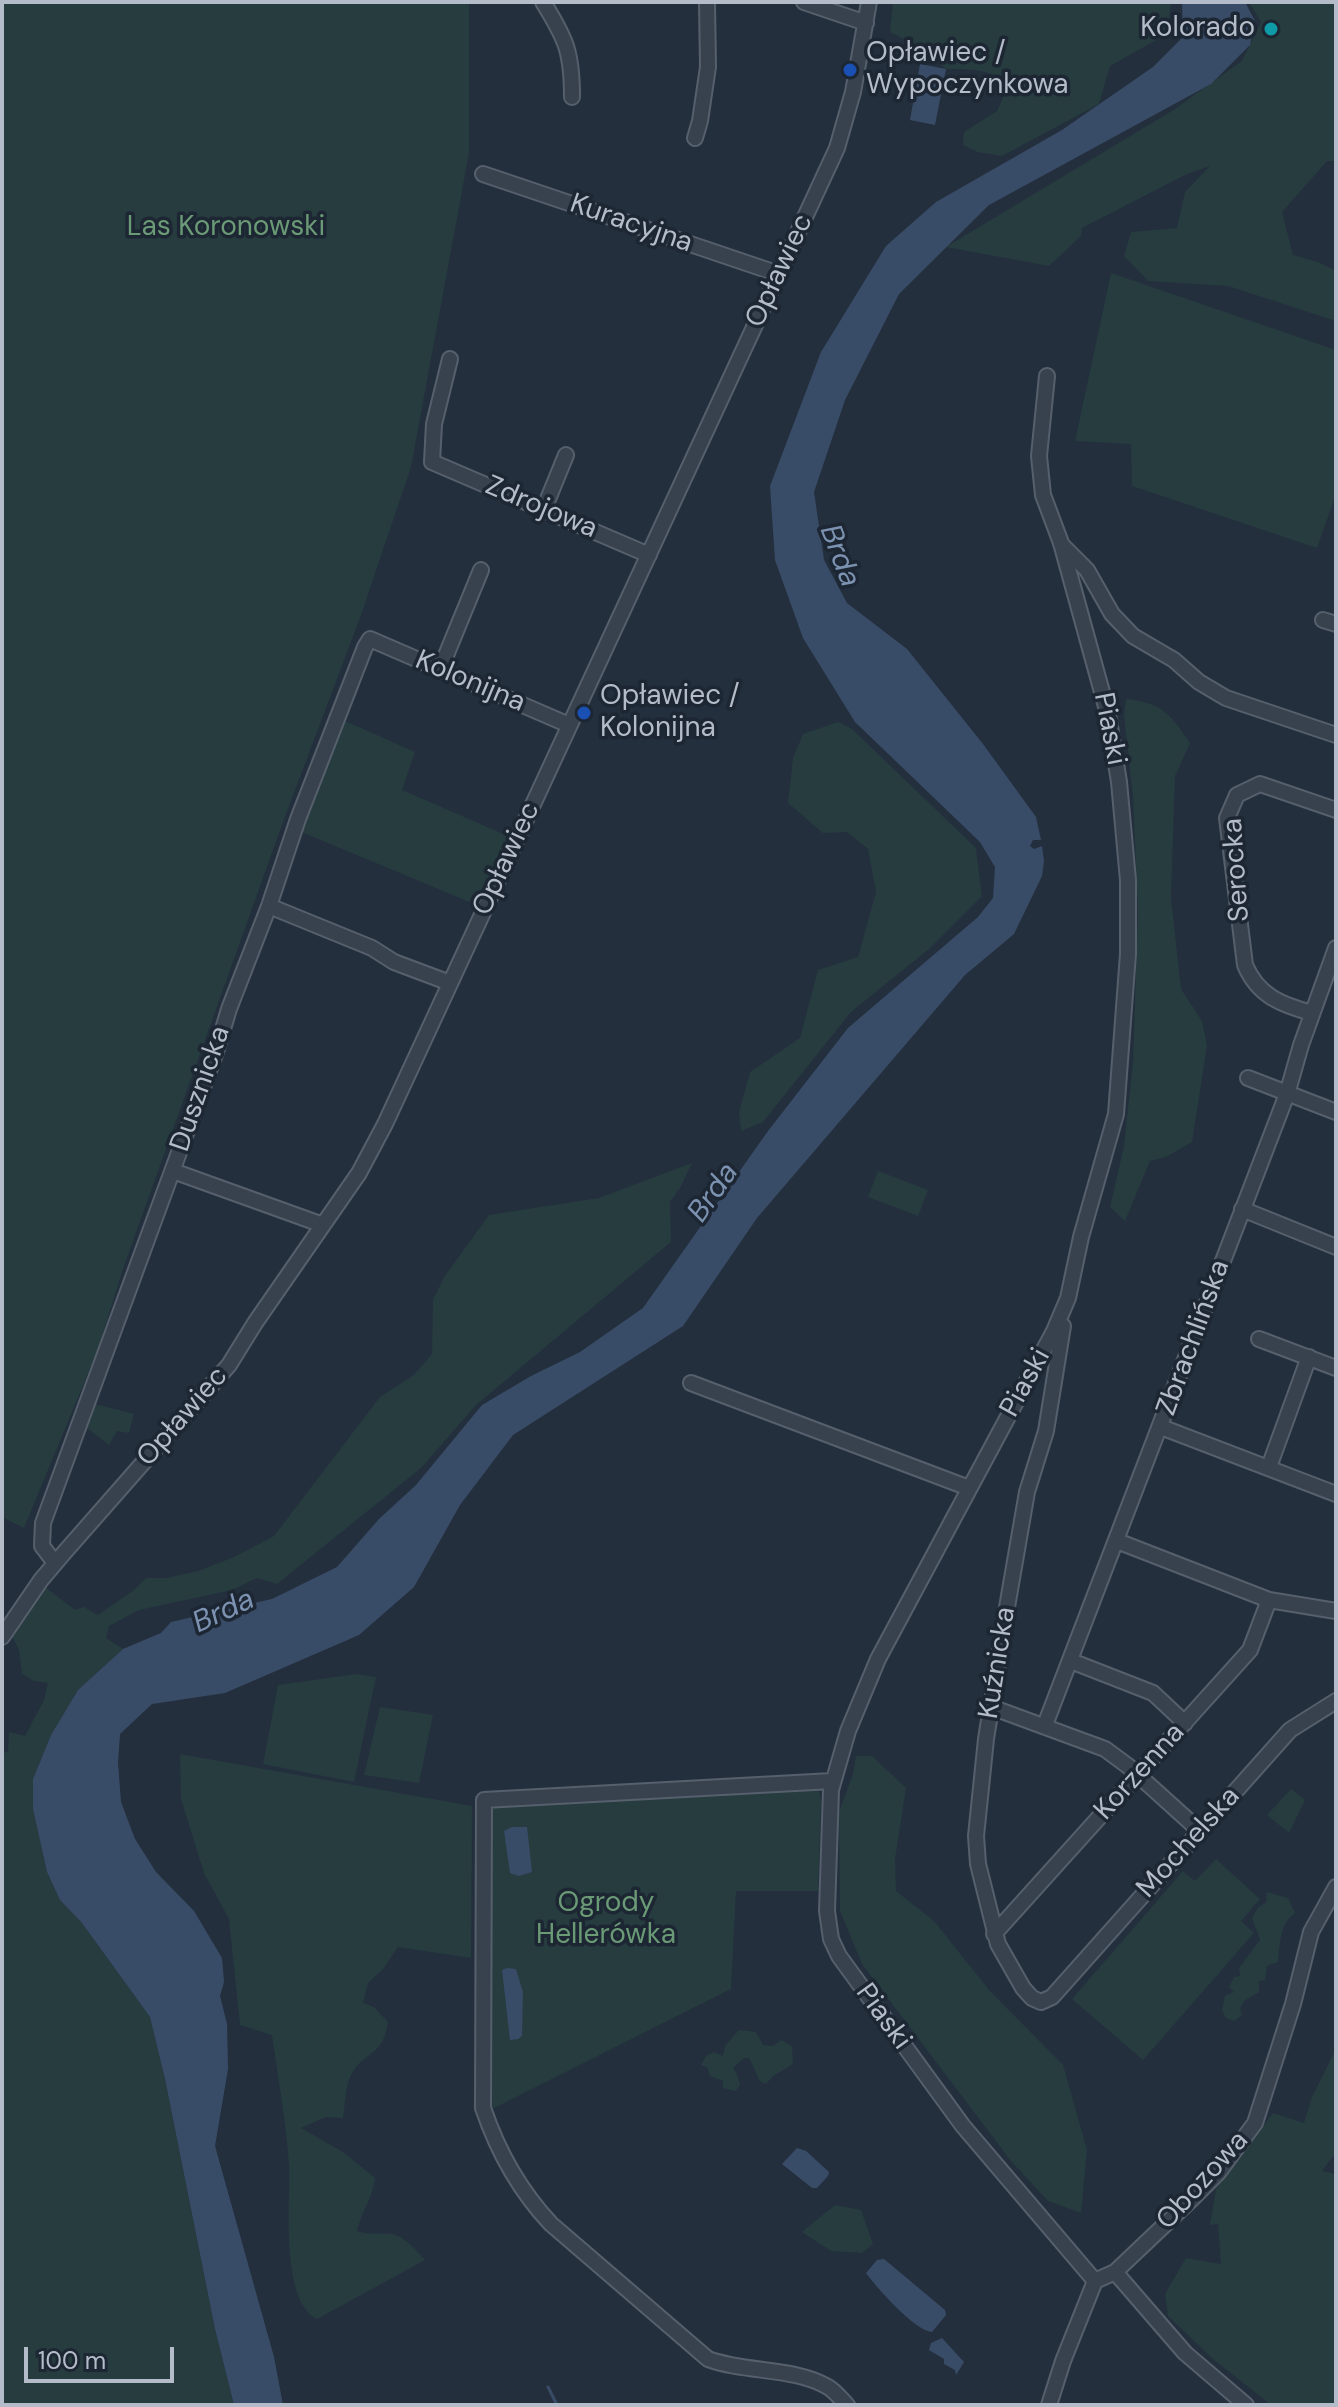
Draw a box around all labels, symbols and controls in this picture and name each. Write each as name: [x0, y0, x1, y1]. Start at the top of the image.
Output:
place label: Kolorado: [1140, 12, 1255, 46]
marker: Kolorado: [1262, 20, 1280, 38]
place label: Opławiec / Wypoczynkowa: [866, 37, 1069, 103]
marker: Opławiec / Wypoczynkowa: [841, 61, 859, 79]
street label: Kuracyjna: [565, 187, 697, 261]
street label: Opławiec: [739, 209, 821, 333]
park label: Las Koronowski: [127, 211, 325, 245]
street label: Zdrojowa: [480, 469, 602, 547]
water label: Brda: [811, 520, 867, 592]
street label: Kolonijna: [410, 644, 530, 720]
place label: Opławiec / Kolonijna: [600, 680, 740, 746]
street label: Piaski: [1086, 690, 1132, 768]
marker: Opławiec / Kolonijna: [575, 704, 593, 722]
street label: Opławiec: [466, 797, 548, 921]
street label: Serocka: [1217, 817, 1257, 923]
street label: Dusznicka: [164, 1022, 238, 1156]
water label: Brda: [681, 1156, 747, 1230]
street label: Zbrachlińska: [1150, 1256, 1238, 1420]
street label: Piaski: [994, 1343, 1058, 1423]
street label: Opławiec: [131, 1360, 235, 1474]
water label: Brda: [187, 1582, 261, 1642]
street label: Kuźnicka: [973, 1605, 1023, 1721]
street label: Korzenna: [1088, 1717, 1192, 1827]
street label: Mochelska: [1130, 1781, 1248, 1905]
park label: Ogrody Hellerówka: [536, 1887, 676, 1953]
street label: Piaski: [848, 1978, 918, 2056]
street label: Obozowa: [1150, 2125, 1256, 2237]
scale bar: [28, 2331, 178, 2381]
text: 100 m: [38, 2345, 106, 2376]

